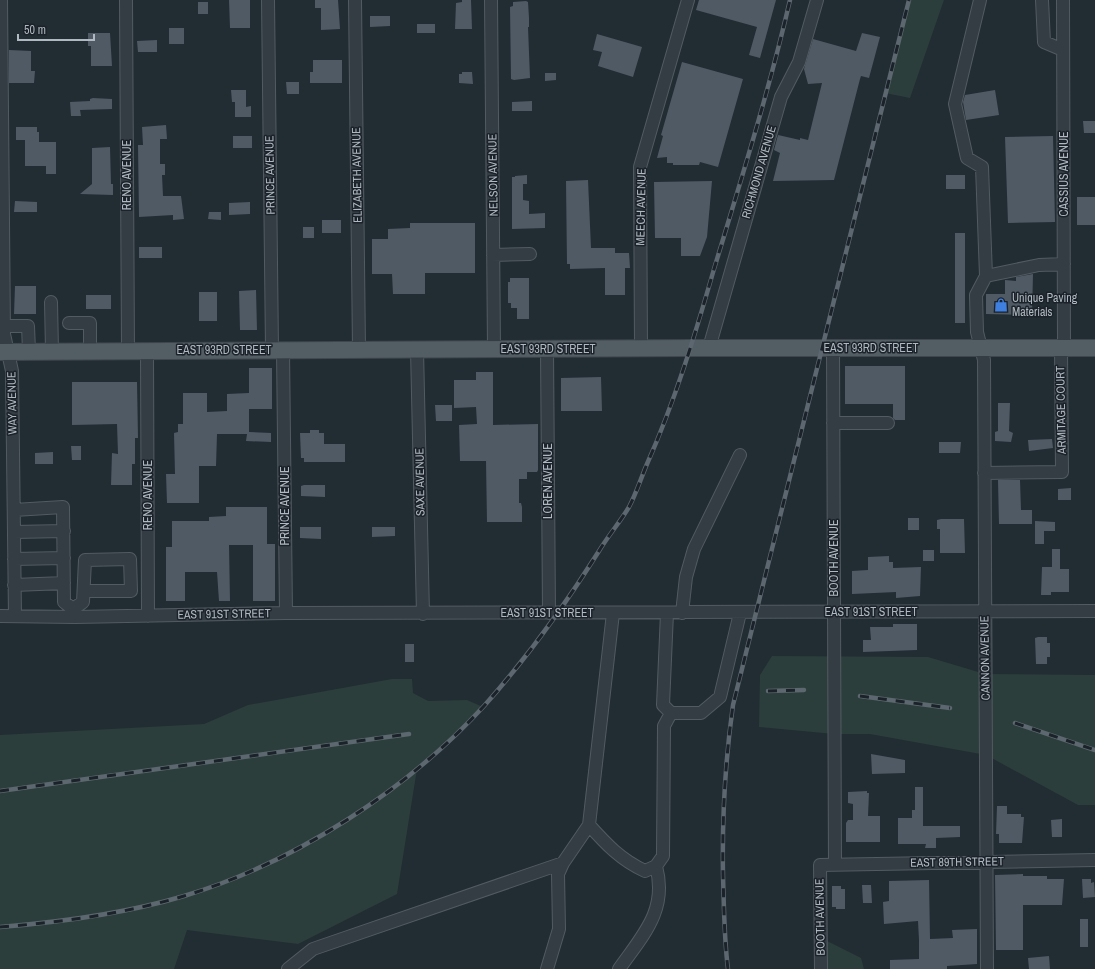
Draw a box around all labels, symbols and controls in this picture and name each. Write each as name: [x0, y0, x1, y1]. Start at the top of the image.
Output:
scale bar: [18, 16, 94, 42]
text: 50 m: [24, 22, 46, 38]
street label: RICHMOND AVENUE: [738, 124, 780, 220]
street label: ELIZABETH AVENUE: [348, 127, 366, 223]
street label: CASSIUS AVENUE: [1056, 131, 1072, 217]
street label: NELSON AVENUE: [484, 134, 502, 216]
street label: PRINCE AVENUE: [261, 135, 279, 215]
street label: RENO AVENUE: [119, 140, 135, 210]
street label: MEECH AVENUE: [632, 168, 650, 246]
place label: Unique Paving Materials: [1012, 290, 1078, 320]
shop icon: Unique Paving Materials: [993, 297, 1009, 313]
street label: EAST 93RD STREET: [824, 340, 918, 356]
street label: EAST 93RD STREET: [501, 341, 595, 357]
street label: EAST 93RD STREET: [177, 342, 271, 358]
street label: ARMITAGE COURT: [1052, 366, 1070, 455]
street label: WAY AVENUE: [3, 371, 21, 435]
street label: LOREN AVENUE: [540, 443, 556, 519]
street label: SAXE AVENUE: [411, 448, 429, 516]
street label: RENO AVENUE: [140, 460, 156, 530]
street label: PRINCE AVENUE: [277, 466, 293, 546]
street label: BOOTH AVENUE: [826, 520, 842, 596]
street label: EAST 91ST STREET: [824, 604, 918, 620]
street label: EAST 91ST STREET: [177, 605, 271, 623]
street label: EAST 91ST STREET: [500, 605, 594, 621]
street label: CANNON AVENUE: [976, 616, 994, 700]
street label: EAST 89TH STREET: [910, 853, 1004, 871]
street label: BOOTH AVENUE: [811, 878, 829, 956]

